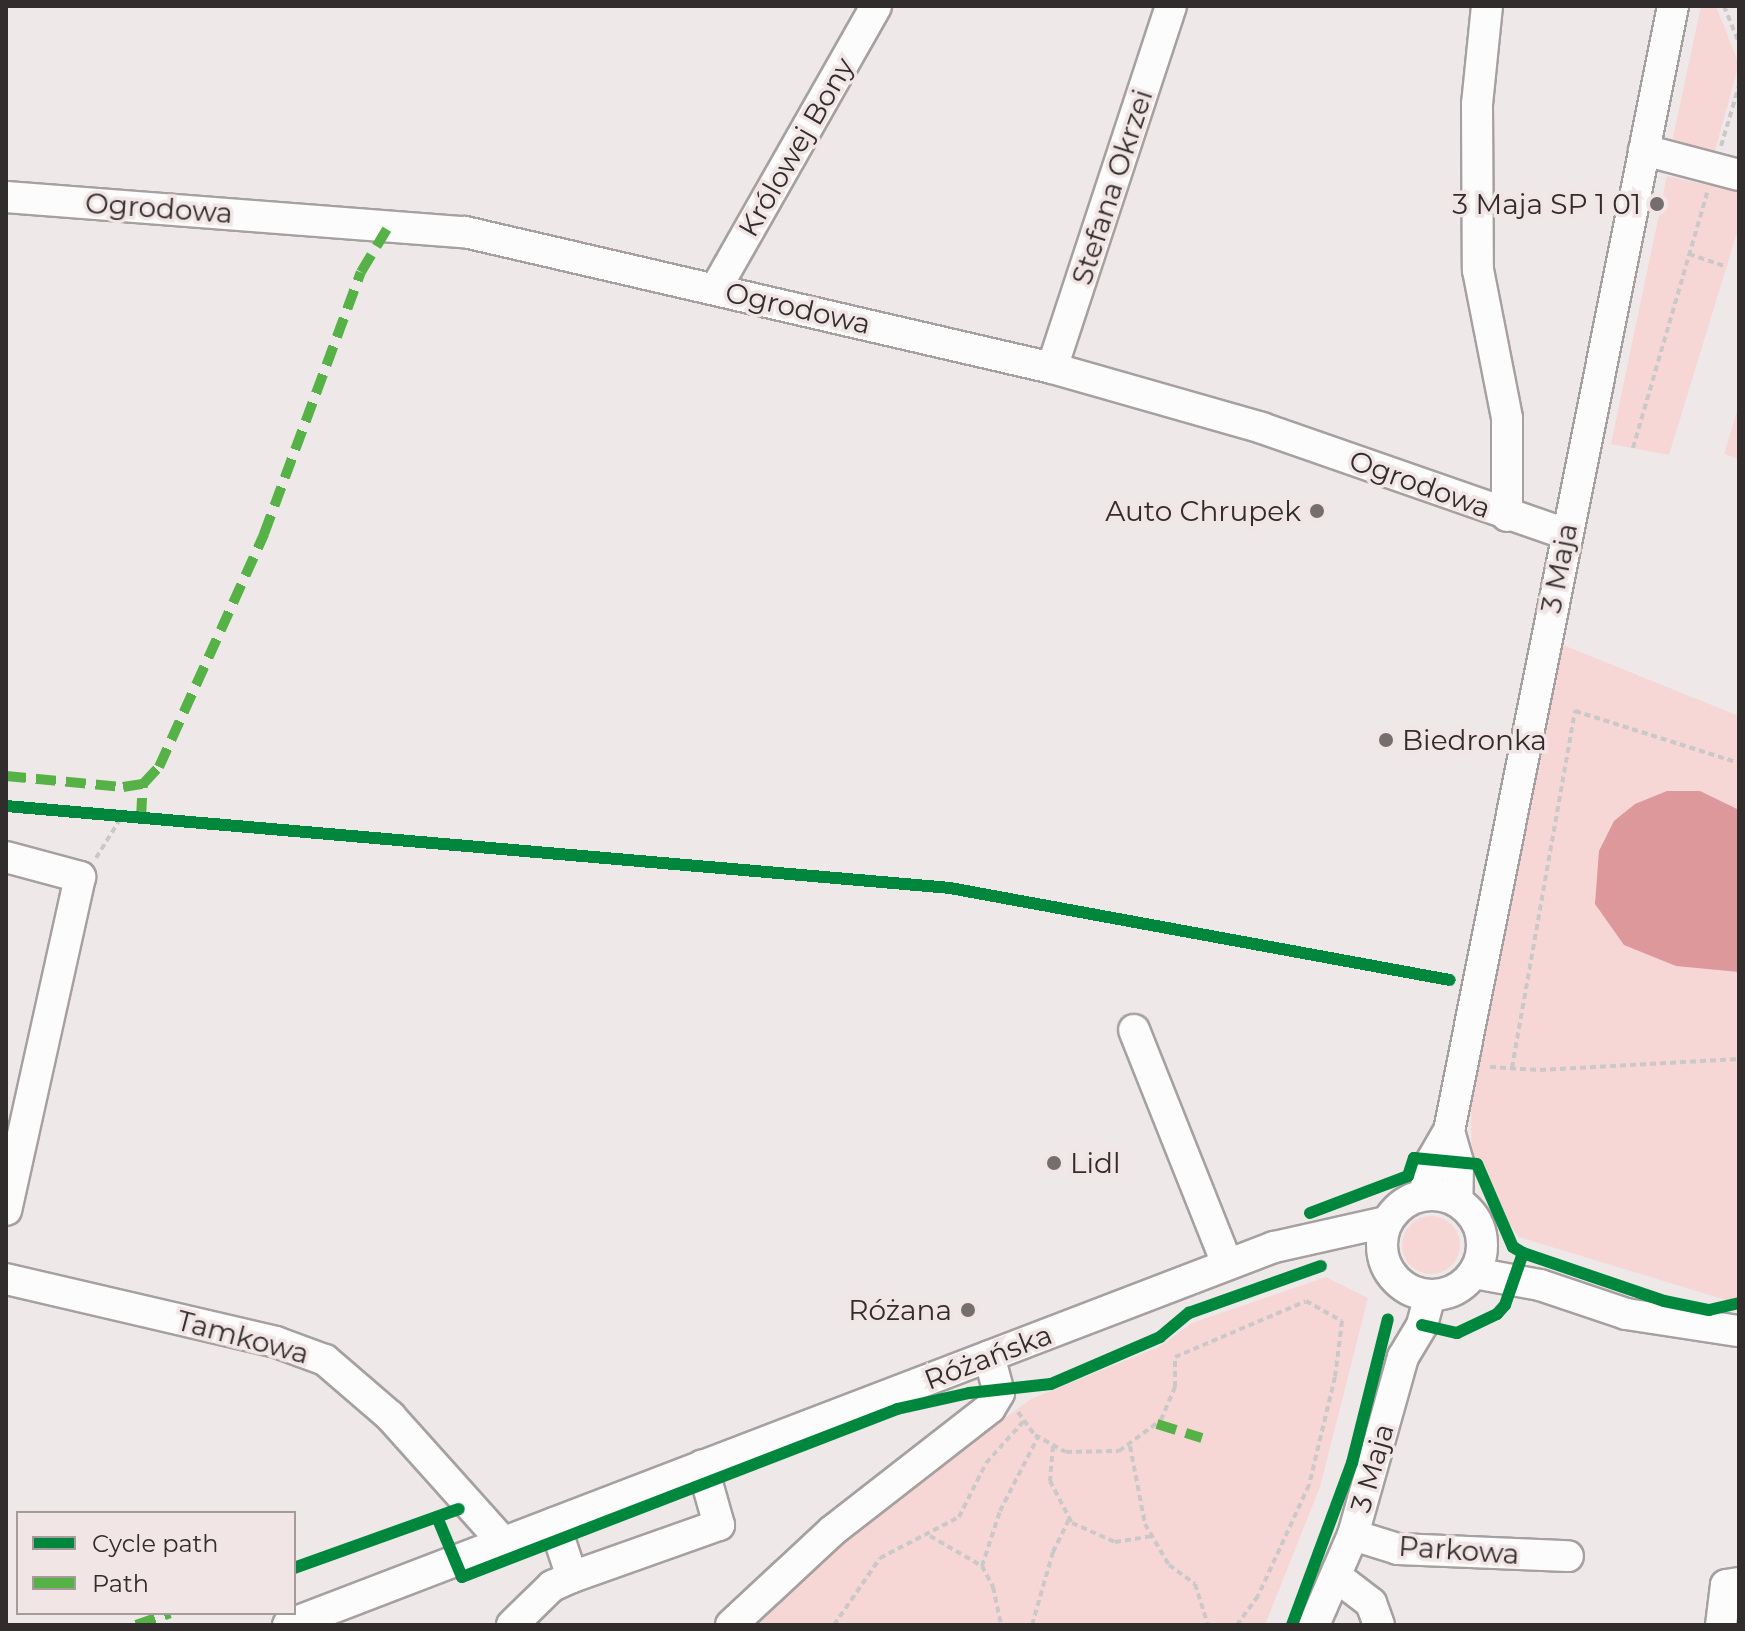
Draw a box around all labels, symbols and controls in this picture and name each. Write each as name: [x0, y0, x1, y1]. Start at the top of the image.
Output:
street label: Królowej Bony: [731, 52, 861, 242]
street label: Stefana Okrzei: [1065, 85, 1159, 289]
street label: Ogrodowa: [84, 186, 234, 230]
place label: 3 Maja SP 1 01: [1452, 187, 1641, 221]
marker: 3 Maja SP 1 01: [1648, 195, 1666, 213]
street label: Ogrodowa: [722, 275, 874, 341]
street label: Ogrodowa: [1345, 443, 1495, 525]
place label: Auto Chrupek: [1105, 494, 1301, 528]
marker: Auto Chrupek: [1308, 502, 1326, 520]
street label: 3 Maja: [1534, 520, 1584, 616]
place label: Biedronka: [1402, 723, 1547, 757]
marker: Biedronka: [1377, 731, 1395, 749]
place label: Lidl: [1070, 1146, 1121, 1180]
marker: Lidl: [1045, 1154, 1063, 1172]
place label: Różana: [848, 1293, 952, 1327]
marker: Różana: [959, 1301, 977, 1319]
street label: Tamkowa: [173, 1303, 313, 1371]
street label: Różańska: [919, 1317, 1057, 1397]
street label: 3 Maja: [1343, 1420, 1401, 1516]
legend: [16, 1511, 296, 1615]
text: Cycle path: [92, 1529, 219, 1558]
street label: Parkowa: [1397, 1529, 1521, 1571]
text: Path: [92, 1569, 149, 1598]

